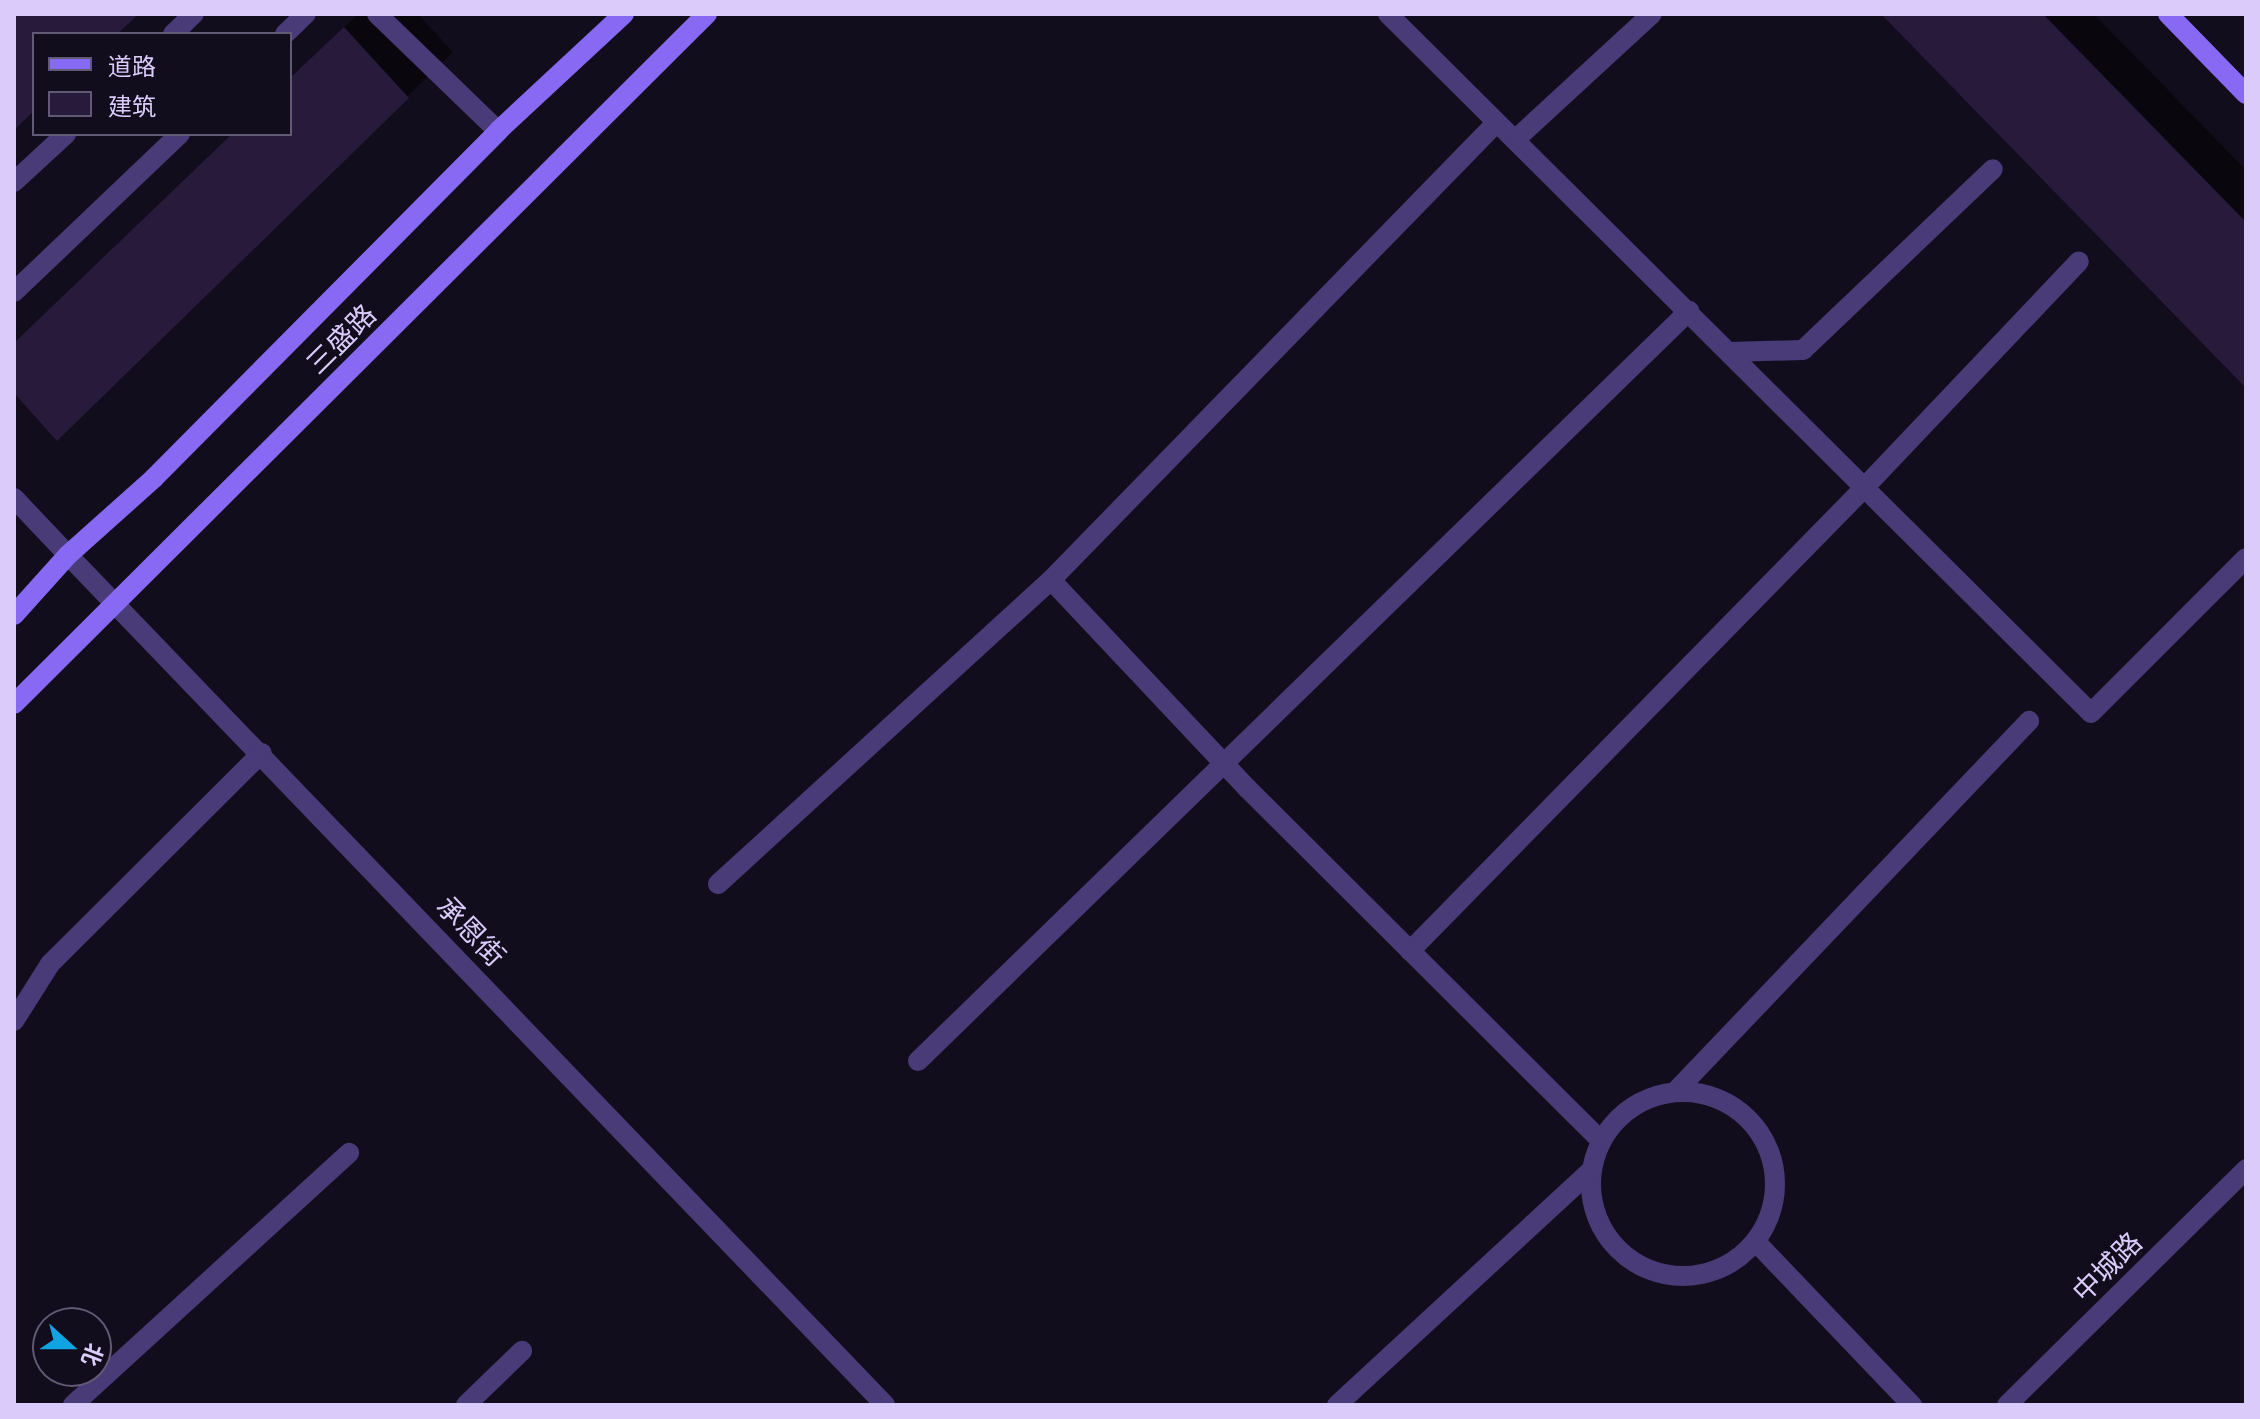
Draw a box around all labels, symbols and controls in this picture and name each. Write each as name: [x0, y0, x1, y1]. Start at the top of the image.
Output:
legend: [32, 32, 292, 136]
text: 道路: [108, 51, 156, 82]
text: 建筑: [108, 91, 156, 122]
street label: 三盛路: [299, 297, 383, 381]
street label: 承恩街: [430, 889, 512, 973]
street label: 中城路: [2065, 1225, 2149, 1309]
north arrow: [32, 1307, 112, 1387]
text: 北: [76, 1340, 110, 1370]

